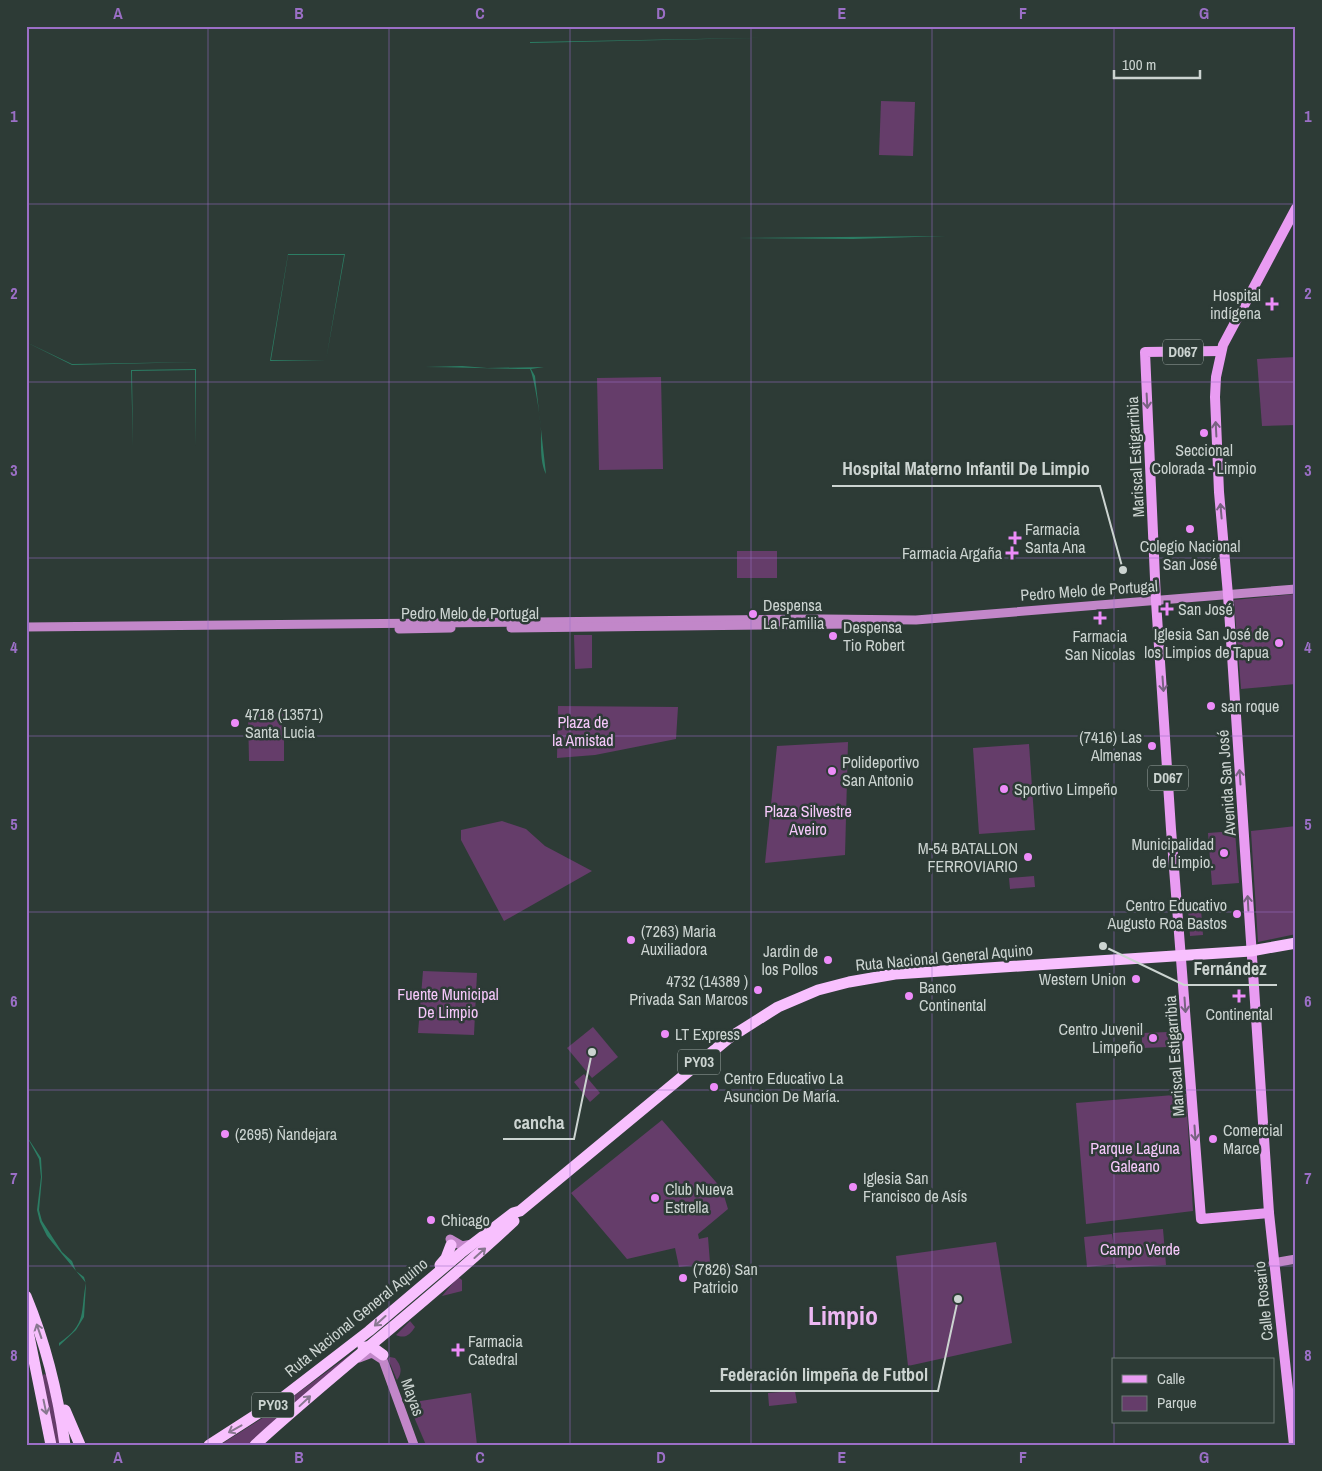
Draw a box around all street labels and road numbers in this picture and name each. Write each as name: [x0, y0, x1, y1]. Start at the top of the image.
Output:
road number: D067: [1163, 340, 1203, 364]
street label: Mariscal Estigarribia: [1121, 395, 1149, 518]
street label: Pedro Melo de Portugal: [1019, 574, 1159, 606]
street label: Pedro Melo de Portugal: [401, 602, 539, 624]
street label: Avenida San José: [1211, 729, 1241, 838]
road number: D067: [1148, 766, 1188, 790]
street label: Ruta Nacional General Aquino: [854, 938, 1034, 976]
street label: Mariscal Estigarribia: [1159, 994, 1189, 1117]
road number: PY03: [678, 1050, 720, 1074]
street label: Ruta Nacional General Aquino: [280, 1252, 432, 1382]
street label: Calle Rosario: [1248, 1260, 1278, 1342]
street label: Mayas: [396, 1375, 430, 1419]
road number: PY03: [252, 1392, 294, 1418]

